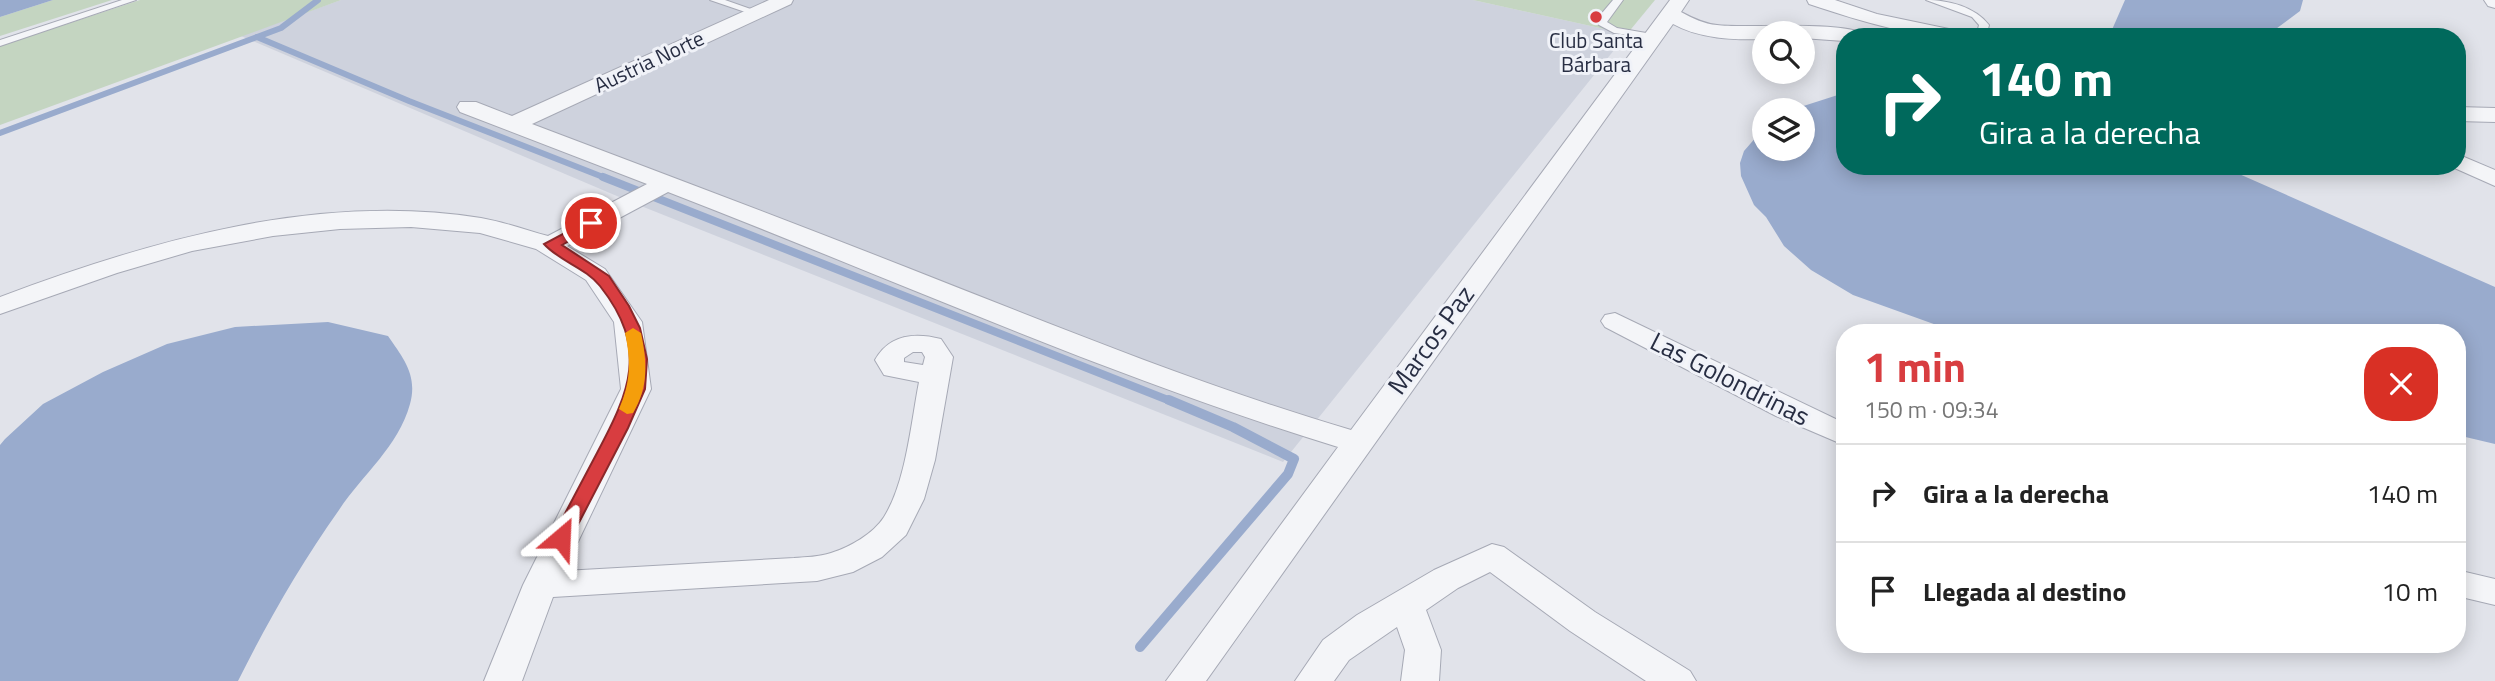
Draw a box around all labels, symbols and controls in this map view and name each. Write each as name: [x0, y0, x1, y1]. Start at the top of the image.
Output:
marker: Club Santa Bárbara: [1588, 9, 1604, 25]
map controls: [1752, 21, 1815, 161]
button: search: [1752, 21, 1815, 84]
street label: Austria Norte: [588, 22, 709, 101]
place label: Club Santa Bárbara: [1549, 24, 1644, 80]
text: 140 m: [1979, 40, 2113, 115]
icon: right: [1864, 56, 1955, 147]
button: layers: [1752, 98, 1815, 161]
text: Gira a la derecha: [1979, 108, 2201, 156]
pin: [561, 193, 621, 253]
icon: arrive: [572, 204, 610, 242]
street label: Marcos Paz: [1378, 277, 1484, 402]
street label: Las Golondrinas: [1644, 322, 1817, 435]
text: 1 min: [1864, 334, 1966, 398]
button: close: [2364, 347, 2438, 421]
text: 150 m · 09:34: [1864, 392, 1999, 427]
icon: right: [1864, 474, 1902, 512]
text: Gira a la derecha: [1923, 474, 2109, 513]
text: 140 m: [2367, 474, 2438, 513]
position arrow: [524, 501, 598, 575]
icon: arrive: [1864, 572, 1902, 610]
text: Llegada al destino: [1923, 572, 2126, 611]
text: 10 m: [2381, 572, 2438, 611]

